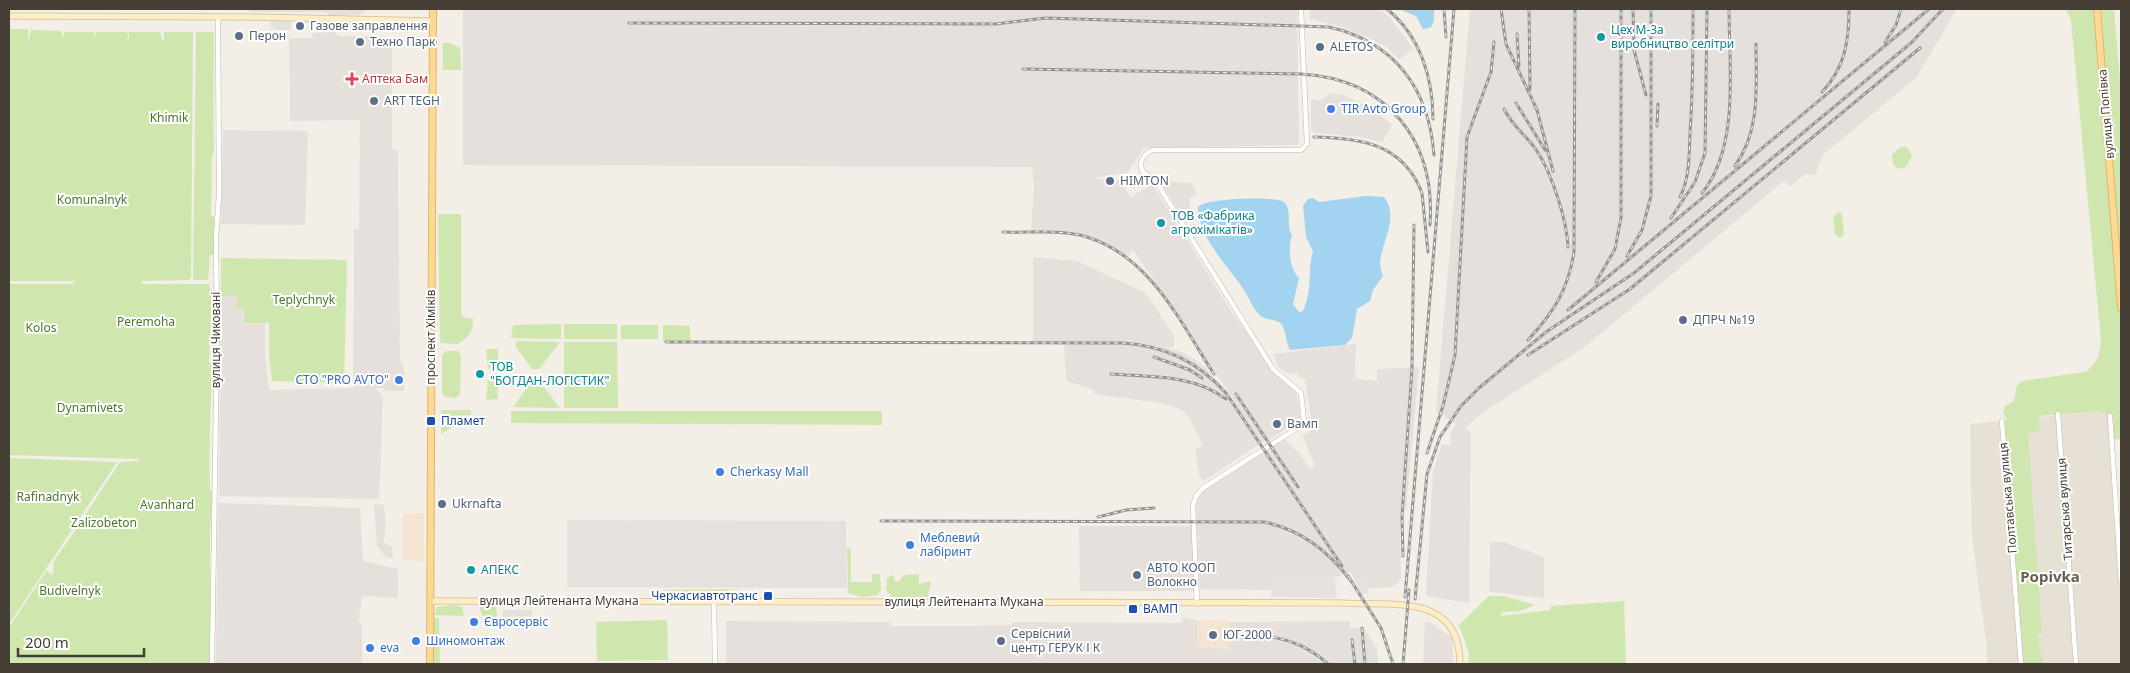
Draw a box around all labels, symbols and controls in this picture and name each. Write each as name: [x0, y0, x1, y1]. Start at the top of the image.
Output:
place label: Газове заправлення: [310, 17, 428, 34]
marker: Газове заправлення: [294, 20, 306, 32]
place label: Цех М-3а виробництво селітри: [1611, 21, 1734, 52]
place label: Перон: [249, 27, 286, 44]
marker: Перон: [233, 30, 245, 42]
marker: Цех М-3а виробництво селітри: [1595, 31, 1607, 43]
place label: Техно Парк: [370, 33, 436, 50]
marker: Техно Парк: [354, 36, 366, 48]
place label: ALETOS: [1330, 38, 1373, 55]
marker: ALETOS: [1314, 41, 1326, 53]
street label: вулиця Попівка: [2093, 69, 2118, 160]
place label: Аптека Бам: [362, 70, 428, 87]
marker: Аптека Бам: [346, 73, 358, 85]
place label: ART TEGH: [384, 92, 440, 109]
marker: ART TEGH: [368, 95, 380, 107]
place label: TIR Avto Group: [1341, 100, 1426, 117]
marker: TIR Avto Group: [1325, 103, 1337, 115]
park label: Khimik: [150, 109, 189, 126]
place label: HIMTON: [1120, 172, 1169, 189]
marker: HIMTON: [1104, 175, 1116, 187]
park label: Komunalnyk: [57, 191, 128, 208]
place label: ТОВ «Фабрика агрохімікатів»: [1171, 207, 1255, 238]
marker: ТОВ «Фабрика агрохімікатів»: [1155, 217, 1167, 229]
street label: проспект Хіміків: [422, 289, 439, 385]
park label: Teplychnyk: [273, 291, 336, 308]
street label: вулиця Чиковані: [207, 292, 224, 388]
place label: ДПРЧ №19: [1693, 311, 1755, 328]
park label: Peremoha: [117, 313, 175, 330]
marker: ДПРЧ №19: [1677, 314, 1689, 326]
park label: Kolos: [26, 319, 57, 336]
place label: ТОВ "БОГДАН-ЛОГІСТИК": [490, 358, 610, 389]
marker: ТОВ "БОГДАН-ЛОГІСТИК": [474, 368, 486, 380]
place label: СТО "PRO AVTO": [295, 371, 389, 388]
marker: СТО "PRO AVTO": [393, 374, 405, 386]
park label: Dynamivets: [57, 399, 123, 416]
place label: Пламет: [441, 412, 485, 429]
marker: Пламет: [425, 415, 437, 427]
place label: Вамп: [1287, 415, 1318, 432]
marker: Вамп: [1271, 418, 1283, 430]
street label: Полтавська вулиця: [1994, 442, 2021, 554]
street label: Титарська вулиця: [2052, 457, 2077, 561]
place label: Cherkasy Mall: [730, 463, 809, 480]
marker: Cherkasy Mall: [714, 466, 726, 478]
park label: Rafinadnyk: [17, 488, 80, 505]
place label: Ukrnafta: [452, 495, 501, 512]
park label: Avanhard: [140, 496, 194, 513]
marker: Ukrnafta: [436, 498, 448, 510]
park label: Zalizobeton: [71, 514, 137, 531]
place label: Меблевий лабіринт: [920, 529, 980, 560]
marker: Меблевий лабіринт: [904, 539, 916, 551]
place label: АВТО КООП Волокно: [1147, 559, 1215, 590]
place label: АПЕКС: [481, 561, 519, 578]
marker: АПЕКС: [465, 564, 477, 576]
district label: Popivka: [2020, 566, 2080, 586]
marker: АВТО КООП Волокно: [1131, 569, 1143, 581]
park label: Budivelnyk: [39, 582, 101, 599]
place label: Черкасиавтотранс: [651, 587, 758, 604]
marker: Черкасиавтотранс: [762, 590, 774, 602]
street label: вулиця Лейтенанта Мукана: [479, 592, 639, 609]
street label: вулиця Лейтенанта Мукана: [884, 593, 1044, 610]
place label: ВАМП: [1143, 600, 1178, 617]
marker: ВАМП: [1127, 603, 1139, 615]
place label: Євросервіс: [484, 613, 548, 630]
marker: Євросервіс: [468, 616, 480, 628]
place label: Сервісний центр ГЕРУК І К: [1011, 625, 1101, 656]
scale bar: [18, 626, 144, 658]
place label: ЮГ-2000: [1223, 626, 1272, 643]
marker: ЮГ-2000: [1207, 629, 1219, 641]
text: 200 m: [25, 632, 69, 652]
place label: Шиномонтаж: [426, 632, 506, 649]
marker: Шиномонтаж: [410, 635, 422, 647]
marker: Сервісний центр ГЕРУК І К: [995, 635, 1007, 647]
place label: eva: [380, 639, 399, 656]
marker: eva: [364, 642, 376, 654]

